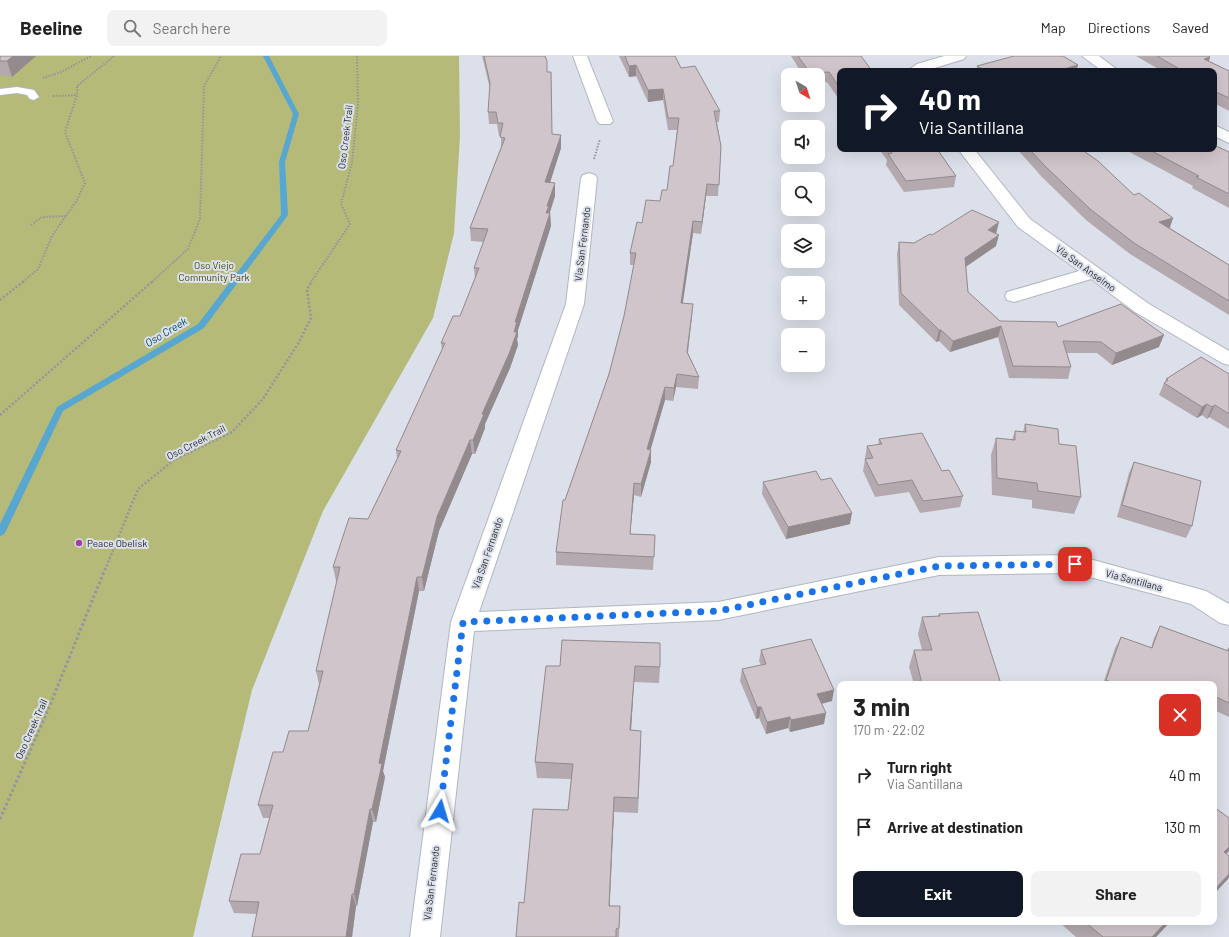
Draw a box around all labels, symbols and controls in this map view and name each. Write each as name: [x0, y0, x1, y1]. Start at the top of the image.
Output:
search box: [107, 10, 387, 46]
text: Beeline: [20, 16, 83, 39]
icon: search: [121, 17, 143, 39]
text: Search here: [153, 19, 231, 37]
text: Map: [1041, 19, 1066, 36]
text: Directions: [1088, 19, 1150, 36]
text: Saved: [1172, 19, 1209, 36]
north arrow: [781, 68, 825, 112]
map controls: [781, 68, 825, 372]
text: 40 m: [919, 82, 981, 116]
icon: right: [853, 84, 905, 136]
street label: Oso Creek Trail: [335, 104, 355, 170]
text: Via Santillana: [919, 116, 1024, 138]
button: sound: [781, 120, 825, 164]
button: search: [781, 172, 825, 216]
street label: Via San Fernando: [571, 206, 593, 282]
button: layers: [781, 224, 825, 268]
street label: Via San Anselmo: [1054, 242, 1118, 294]
park label: Oso Viejo Community Park: [178, 259, 250, 283]
button: +: [781, 276, 825, 320]
water label: Oso Creek: [142, 314, 190, 349]
button: −: [781, 328, 825, 372]
street label: Oso Creek Trail: [165, 422, 227, 462]
street label: Via San Fernando: [469, 516, 505, 590]
place label: Peace Obelisk: [87, 537, 147, 549]
marker: Peace Obelisk: [74, 538, 84, 548]
pin: [1058, 547, 1092, 581]
icon: arrive: [1064, 553, 1086, 575]
street label: Via Santillana: [1104, 567, 1164, 593]
text: 3 min: [853, 692, 910, 721]
button: close: [1159, 694, 1201, 736]
street label: Oso Creek Trail: [12, 697, 50, 761]
text: 170 m · 22:02: [853, 722, 925, 738]
text: Turn right: [887, 758, 952, 776]
icon: right: [853, 764, 875, 786]
text: 40 m: [1169, 766, 1201, 784]
text: Via Santillana: [887, 776, 963, 792]
position arrow: [419, 790, 461, 832]
icon: arrive: [853, 816, 875, 838]
text: Arrive at destination: [887, 818, 1023, 836]
text: 130 m: [1164, 818, 1201, 836]
street label: Via San Fernando: [420, 845, 442, 921]
button: Exit: [853, 871, 1023, 917]
button: Share: [1031, 871, 1201, 917]

